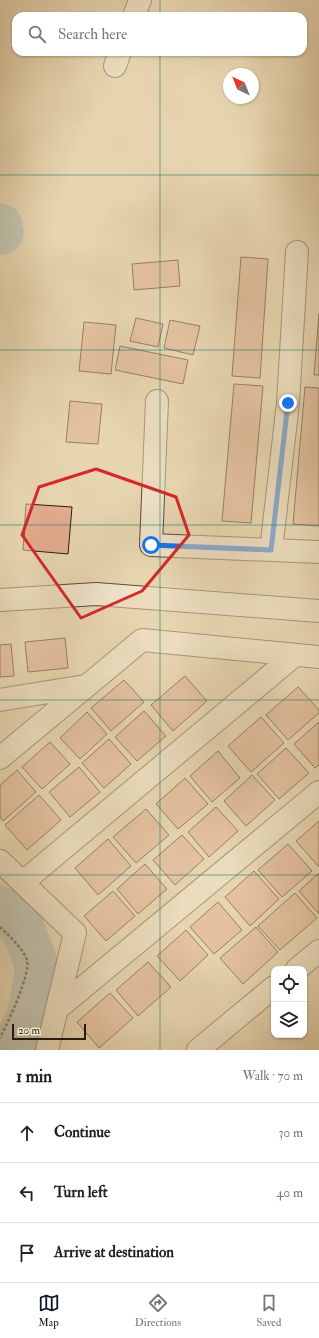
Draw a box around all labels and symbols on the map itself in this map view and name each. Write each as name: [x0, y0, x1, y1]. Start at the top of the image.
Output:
north arrow: [223, 68, 259, 104]
route end: [279, 394, 297, 412]
route start: [142, 536, 160, 554]
scale bar: [12, 1022, 86, 1041]

